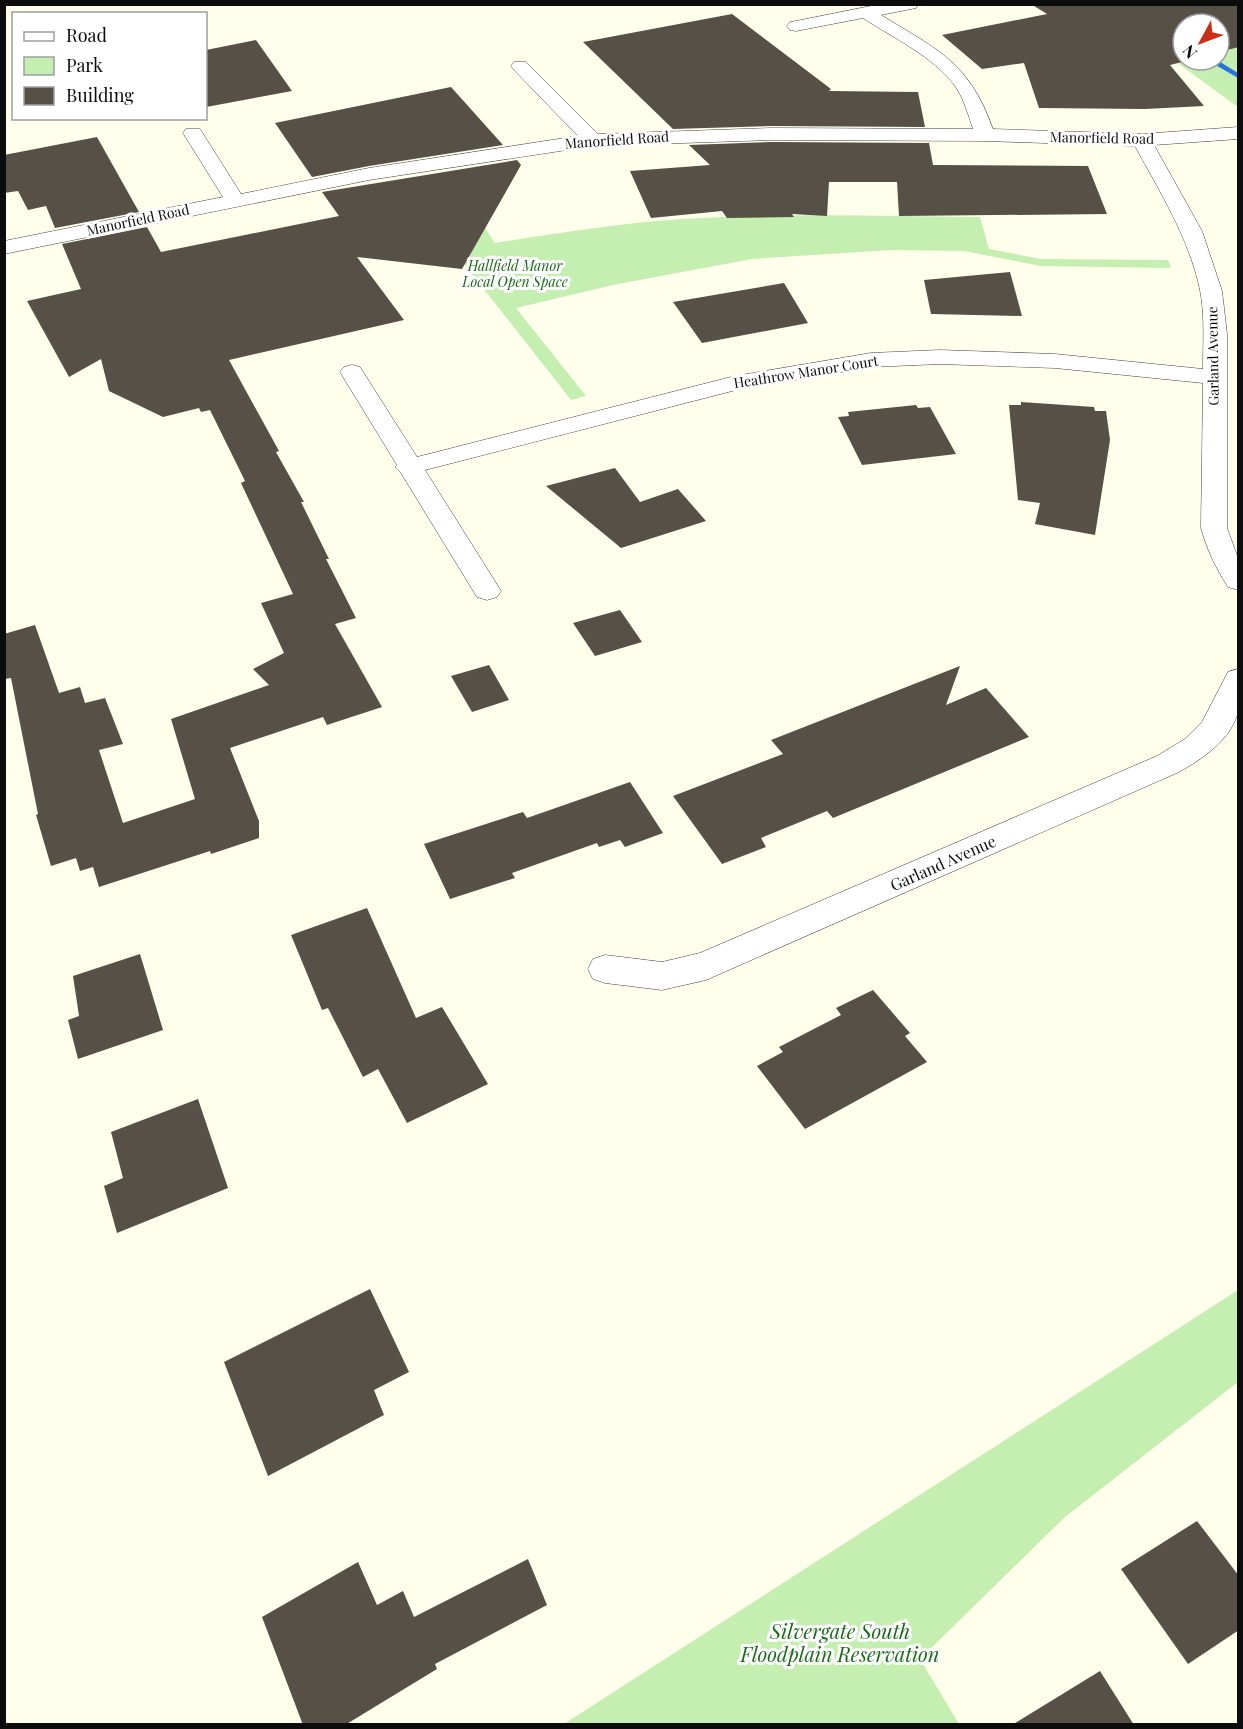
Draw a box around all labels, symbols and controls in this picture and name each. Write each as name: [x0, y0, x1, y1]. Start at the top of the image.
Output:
legend: [12, 12, 207, 120]
north arrow: [1171, 12, 1231, 72]
text: Road: [66, 23, 107, 47]
text: N: [1177, 41, 1201, 63]
text: Park: [66, 53, 103, 77]
text: Building: [66, 83, 134, 107]
street label: Manorfield Road: [564, 126, 670, 153]
street label: Manorfield Road: [1050, 127, 1154, 148]
street label: Manorfield Road: [85, 199, 191, 240]
park label: Hallfield Manor Local Open Space: [461, 256, 568, 291]
street label: Garland Avenue: [1202, 306, 1223, 406]
street label: Heathrow Manor Court: [732, 351, 881, 392]
street label: Garland Avenue: [887, 830, 999, 895]
park label: Silvergate South Floodplain Reservation: [740, 1617, 939, 1667]

